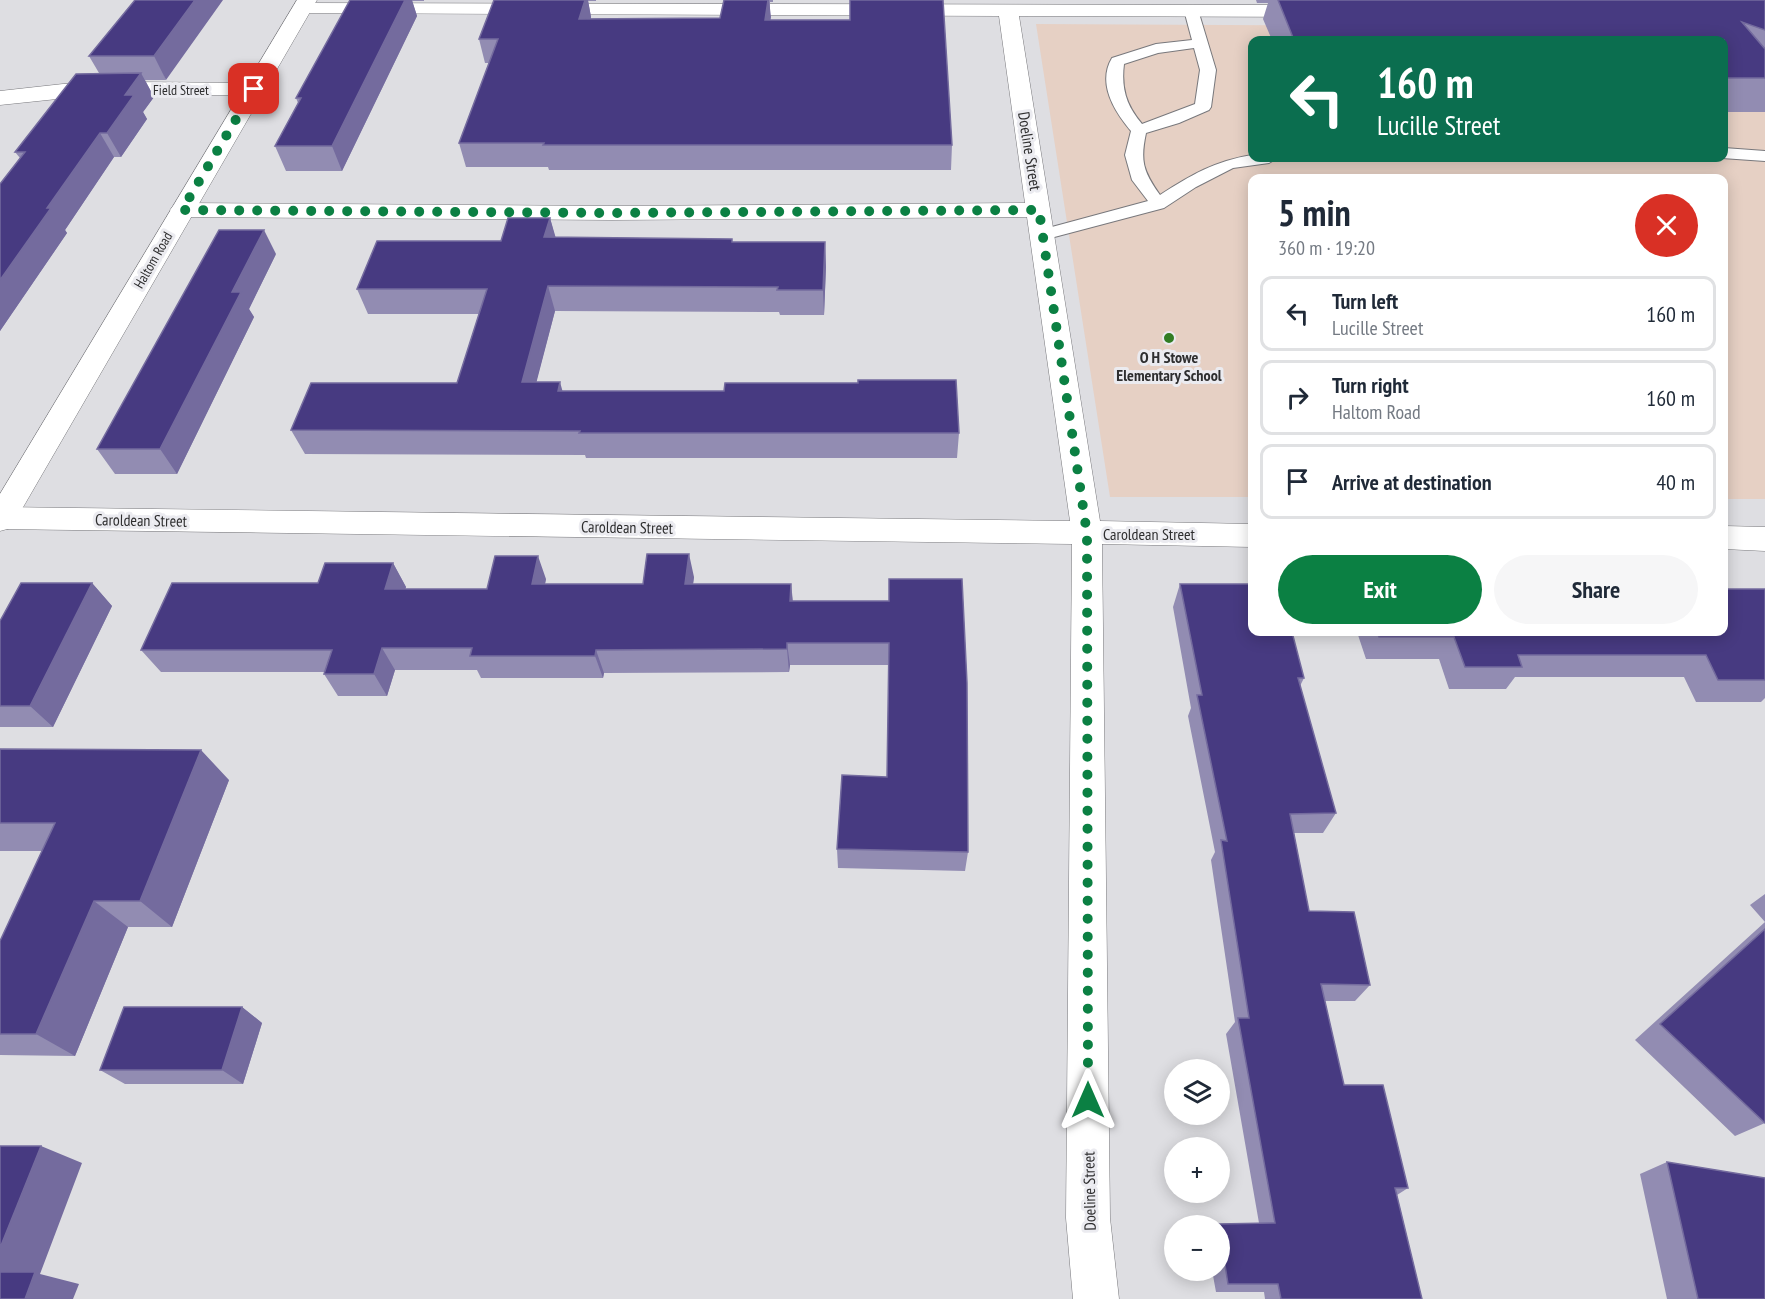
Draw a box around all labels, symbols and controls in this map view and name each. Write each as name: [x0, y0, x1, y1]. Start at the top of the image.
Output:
text: 160 m: [1377, 55, 1474, 110]
icon: left: [1278, 60, 1356, 138]
pin: [228, 63, 279, 114]
icon: arrive: [237, 72, 270, 105]
street label: Field Street: [153, 81, 209, 99]
text: Lucille Street: [1377, 108, 1500, 142]
street label: Doeline Street: [1014, 110, 1046, 192]
text: 5 min: [1278, 189, 1351, 236]
button: close: [1635, 194, 1698, 257]
street label: Haltom Road: [130, 229, 176, 291]
text: 360 m · 19:20: [1278, 235, 1375, 261]
text: Turn left: [1332, 287, 1398, 315]
icon: left: [1281, 297, 1314, 330]
text: 160 m: [1646, 300, 1695, 328]
text: Lucille Street: [1332, 315, 1423, 341]
marker: O H Stowe Elementary School: [1162, 331, 1176, 345]
place label: O H Stowe Elementary School: [1116, 347, 1222, 385]
text: Turn right: [1332, 371, 1409, 399]
icon: right: [1281, 381, 1314, 414]
text: 160 m: [1646, 384, 1695, 412]
text: Haltom Road: [1332, 399, 1421, 425]
icon: arrive: [1281, 465, 1314, 498]
text: Arrive at destination: [1332, 468, 1492, 496]
text: 40 m: [1656, 468, 1695, 496]
street label: Caroldean Street: [95, 509, 188, 531]
street label: Caroldean Street: [581, 516, 674, 538]
street label: Caroldean Street: [1103, 524, 1196, 544]
button: Exit: [1278, 555, 1482, 624]
button: Share: [1494, 555, 1698, 624]
map controls: [1164, 1059, 1230, 1281]
button: layers: [1164, 1059, 1230, 1125]
position arrow: [1056, 1068, 1120, 1132]
button: +: [1164, 1137, 1230, 1203]
street label: Doeline Street: [1078, 1151, 1100, 1231]
button: −: [1164, 1215, 1230, 1281]

